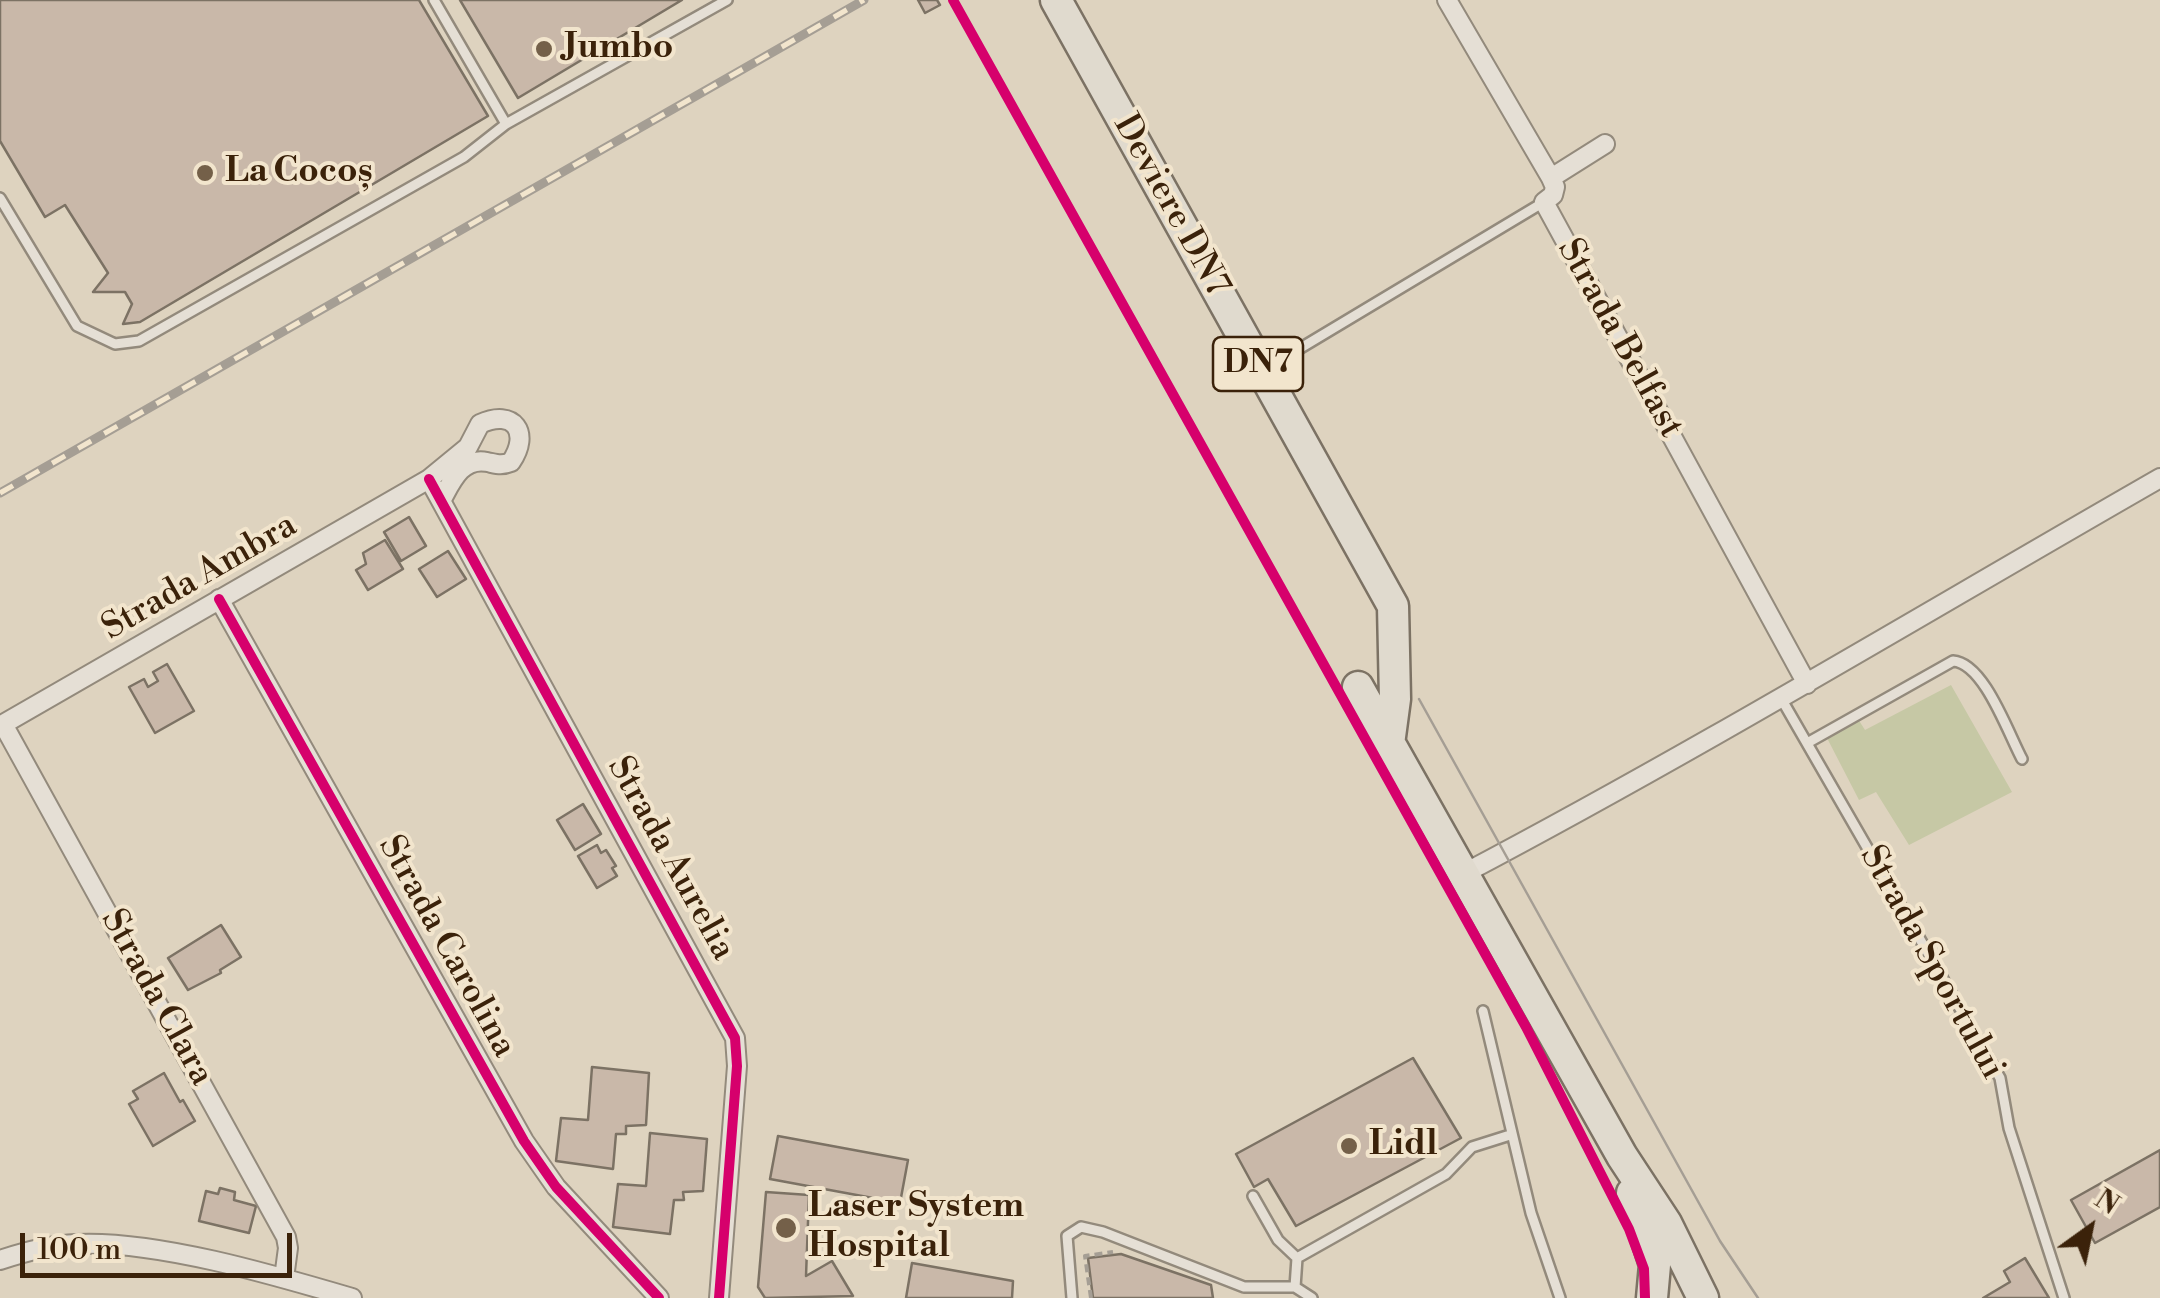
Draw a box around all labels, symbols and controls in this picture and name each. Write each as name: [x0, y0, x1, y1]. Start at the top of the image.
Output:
place label: Jumbo: [564, 28, 673, 70]
marker: Jumbo: [533, 38, 555, 60]
street label: Deviere DN7: [1103, 108, 1237, 304]
place label: La Cocoș: [225, 152, 373, 194]
marker: La Cocoș: [194, 162, 216, 184]
street label: Strada Belfast: [1547, 232, 1691, 446]
road number: DN7: [1213, 337, 1303, 391]
street label: Strada Ambra: [95, 505, 305, 651]
street label: Strada Aurelia: [597, 750, 743, 968]
street label: Strada Carolina: [368, 829, 524, 1065]
street label: Strada Sportului: [1850, 839, 2012, 1087]
street label: Strada Clara: [90, 903, 222, 1093]
place label: Lidl: [1369, 1125, 1438, 1167]
marker: Lidl: [1338, 1135, 1360, 1157]
north arrow: [2040, 1178, 2140, 1278]
text: N: [2088, 1182, 2125, 1223]
place label: Laser System Hospital: [808, 1187, 1024, 1269]
scale bar: [25, 1213, 298, 1275]
marker: Laser System Hospital: [773, 1215, 799, 1241]
text: 100 m: [37, 1231, 121, 1269]

